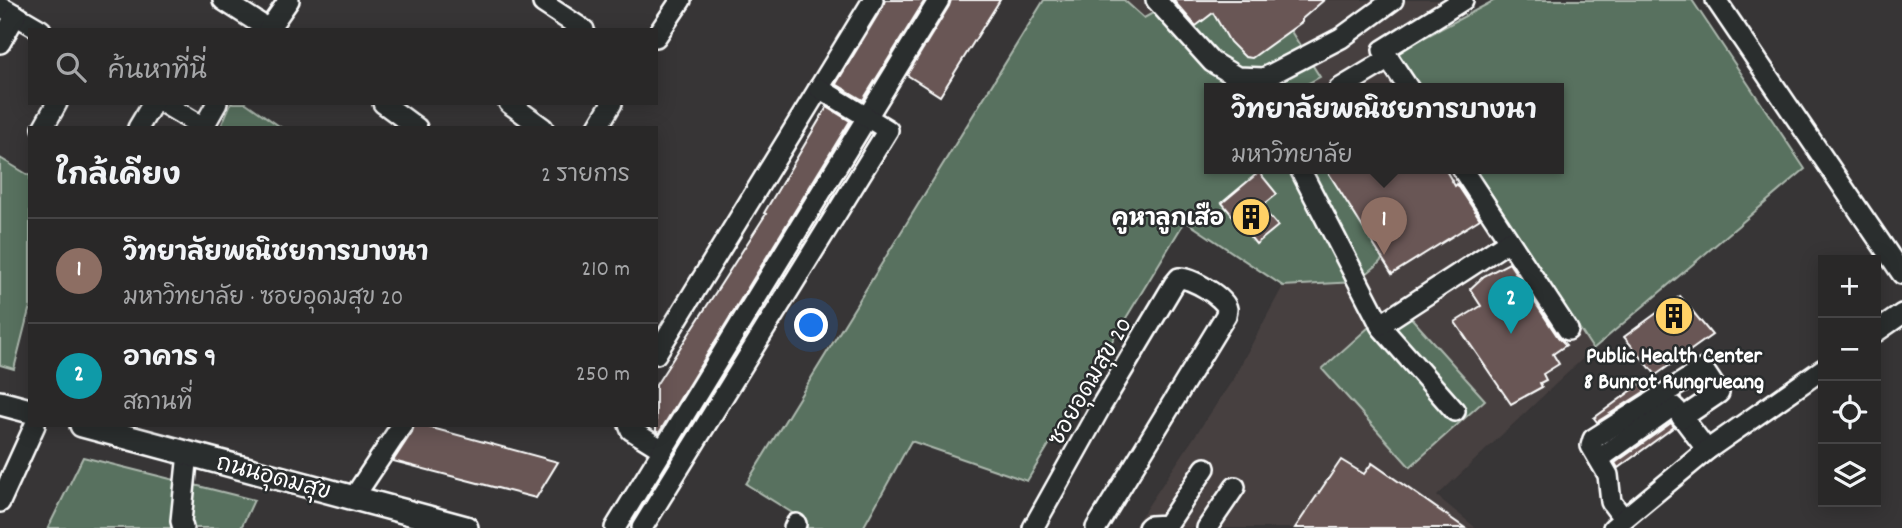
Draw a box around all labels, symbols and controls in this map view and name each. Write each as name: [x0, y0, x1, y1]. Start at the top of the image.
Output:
search box: [28, 28, 658, 105]
icon: search: [52, 48, 90, 86]
text: ค้นหาที่นี่: [108, 54, 207, 91]
popup: [1204, 83, 1564, 174]
text: วิทยาลัยพณิชยการบางนา: [1231, 94, 1537, 131]
text: มหาวิทยาลัย: [1231, 141, 1353, 174]
text: ใกล้เคียง: [56, 157, 181, 200]
text: 2 รายการ: [541, 160, 630, 193]
building icon: คูหาลูกเสือ: [1230, 196, 1272, 238]
pin: 1: [1361, 197, 1407, 255]
place label: คูหาลูกเสือ: [1111, 202, 1224, 237]
text: วิทยาลัยพณิชยการบางนา: [123, 236, 428, 273]
text: 1: [76, 254, 82, 287]
text: 210 m: [581, 254, 630, 287]
map controls: [1818, 255, 1881, 507]
button: +: [1818, 255, 1881, 318]
pin: 2: [1488, 276, 1534, 334]
text: มหาวิทยาลัย · ซอยอุดมสุข 20: [123, 283, 403, 316]
building icon: Public Health Center 8 Bunrot Rungrueang: [1653, 295, 1695, 337]
your location: [794, 308, 828, 342]
street label: ซอยอุดมสุข 20: [1042, 312, 1142, 453]
button: −: [1818, 318, 1881, 381]
text: อาคาร 9: [123, 341, 216, 378]
place label: Public Health Center 8 Bunrot Rungrueang: [1584, 341, 1764, 400]
text: 2: [74, 359, 84, 392]
text: 250 m: [576, 359, 630, 392]
button: locate: [1818, 381, 1881, 444]
text: สถานที่: [123, 388, 192, 421]
button: layers: [1818, 444, 1881, 507]
street label: ถนนอุดมสุข: [212, 448, 334, 511]

